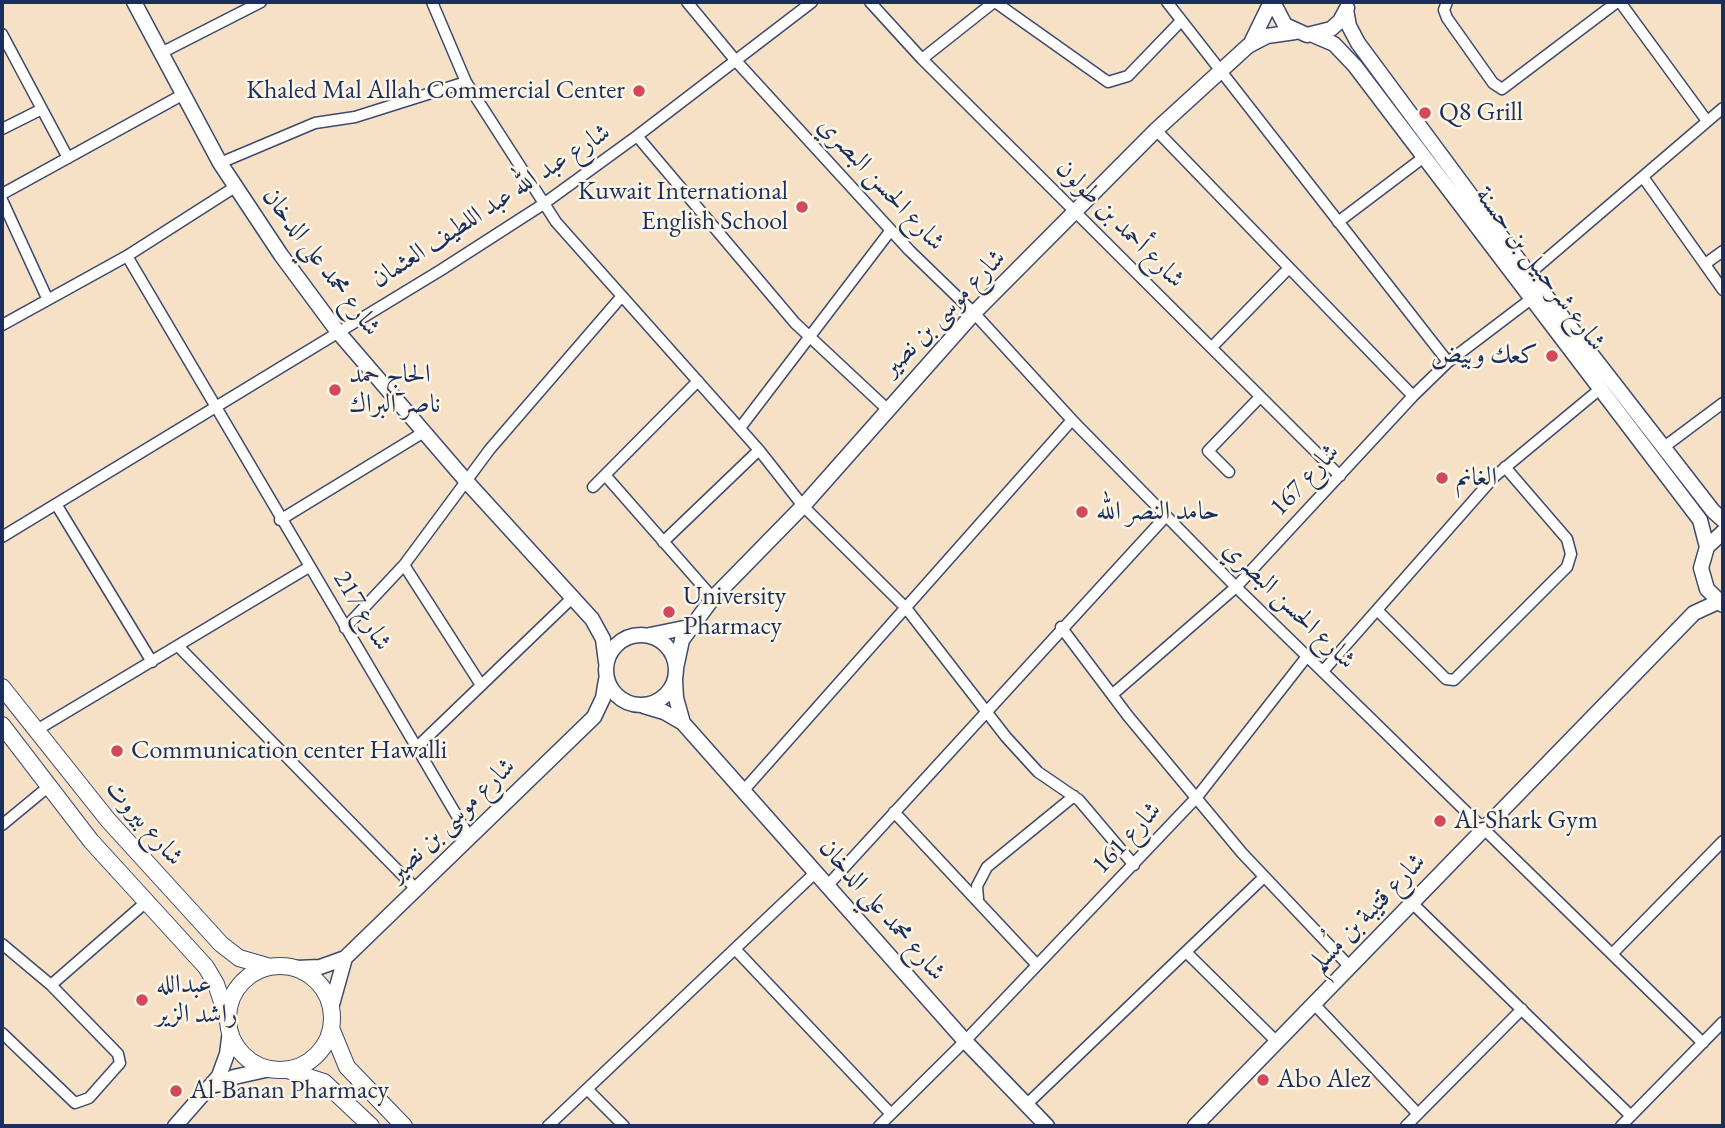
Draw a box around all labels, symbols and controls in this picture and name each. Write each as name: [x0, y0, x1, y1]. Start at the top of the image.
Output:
place label: Khaled Mal Allah Commercial Center: [246, 75, 625, 107]
marker: Khaled Mal Allah Commercial Center: [631, 83, 647, 99]
place label: Q8 Grill: [1439, 97, 1523, 129]
marker: Q8 Grill: [1417, 105, 1433, 121]
street label: شارع الحسن البصري: [811, 110, 951, 258]
street label: شارع عبد الله عبد اللطيف العثمان: [365, 117, 617, 295]
street label: شارع أحمد بن طولون: [1049, 153, 1191, 295]
place label: Kuwait International English School: [578, 176, 788, 238]
street label: شارع شرحبيل بن حسنة: [1468, 181, 1612, 357]
street label: شارع محمد علي الدخان: [255, 182, 387, 342]
marker: Kuwait International English School: [794, 199, 810, 215]
street label: شارع موسى بن نصير: [875, 243, 1013, 383]
place label: كعك وبيض: [1431, 340, 1538, 372]
marker: كعك وبيض: [1544, 348, 1560, 364]
place label: الحاج حمد ناصر البراك: [349, 359, 441, 420]
marker: الحاج حمد ناصر البراك: [327, 382, 343, 398]
street label: شارع 167: [1264, 437, 1346, 523]
place label: الغانم: [1456, 462, 1497, 494]
marker: الغانم: [1434, 470, 1450, 486]
place label: حامد النصر الله: [1096, 496, 1219, 528]
marker: حامد النصر الله: [1074, 504, 1090, 520]
street label: شارع الحسن البصري: [1216, 534, 1362, 676]
street label: شارع 217: [326, 565, 398, 657]
place label: University Pharmacy: [683, 581, 786, 642]
marker: University Pharmacy: [661, 604, 677, 620]
place label: Communication center Hawalli: [131, 735, 447, 767]
marker: Communication center Hawalli: [109, 743, 125, 759]
street label: شارع موسى بن نصير: [382, 751, 522, 889]
street label: شارع بيروت: [98, 774, 190, 872]
street label: شارع 161: [1086, 795, 1168, 881]
place label: Al-Shark Gym: [1454, 805, 1598, 837]
marker: Al-Shark Gym: [1432, 813, 1448, 829]
street label: شارع محمد علي الدخان: [812, 833, 952, 987]
street label: شارع قتيبة بن مُسلم: [1303, 847, 1433, 979]
place label: عبدالله راشد الزير: [156, 969, 238, 1030]
marker: عبدالله راشد الزير: [134, 992, 150, 1008]
place label: Abo Alez: [1277, 1064, 1371, 1096]
marker: Abo Alez: [1255, 1072, 1271, 1088]
place label: Al-Banan Pharmacy: [190, 1075, 389, 1107]
marker: Al-Banan Pharmacy: [168, 1083, 184, 1099]

